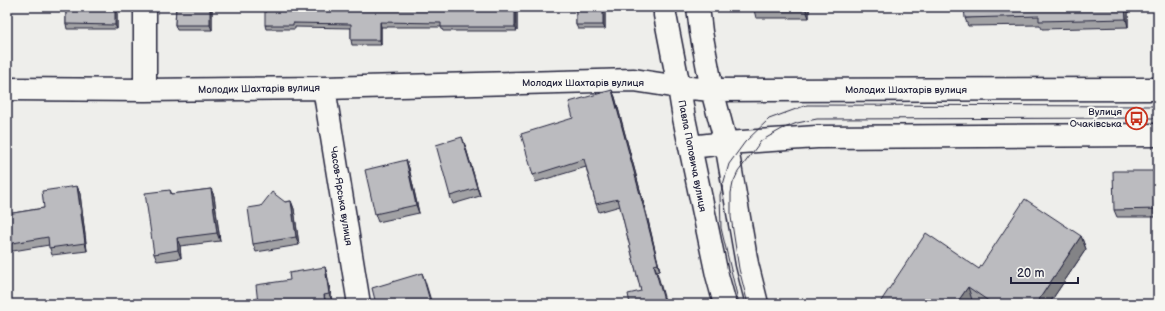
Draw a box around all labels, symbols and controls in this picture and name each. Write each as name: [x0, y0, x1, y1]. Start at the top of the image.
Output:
street label: Молодих Шахтарів вулиця: [522, 77, 644, 89]
street label: Молодих Шахтарів вулиця: [198, 82, 321, 96]
street label: Молодих Шахтарів вулиця: [845, 84, 967, 96]
street label: Павла Поповича вулиця: [675, 99, 709, 213]
bus stop icon: Вулиця Очаківська: [1124, 105, 1150, 131]
place label: Вулиця Очаківська: [1070, 106, 1122, 130]
street label: Часов-Ярська вулиця: [327, 145, 355, 247]
scale bar: [1011, 259, 1078, 285]
text: 20 m: [1017, 266, 1044, 281]

